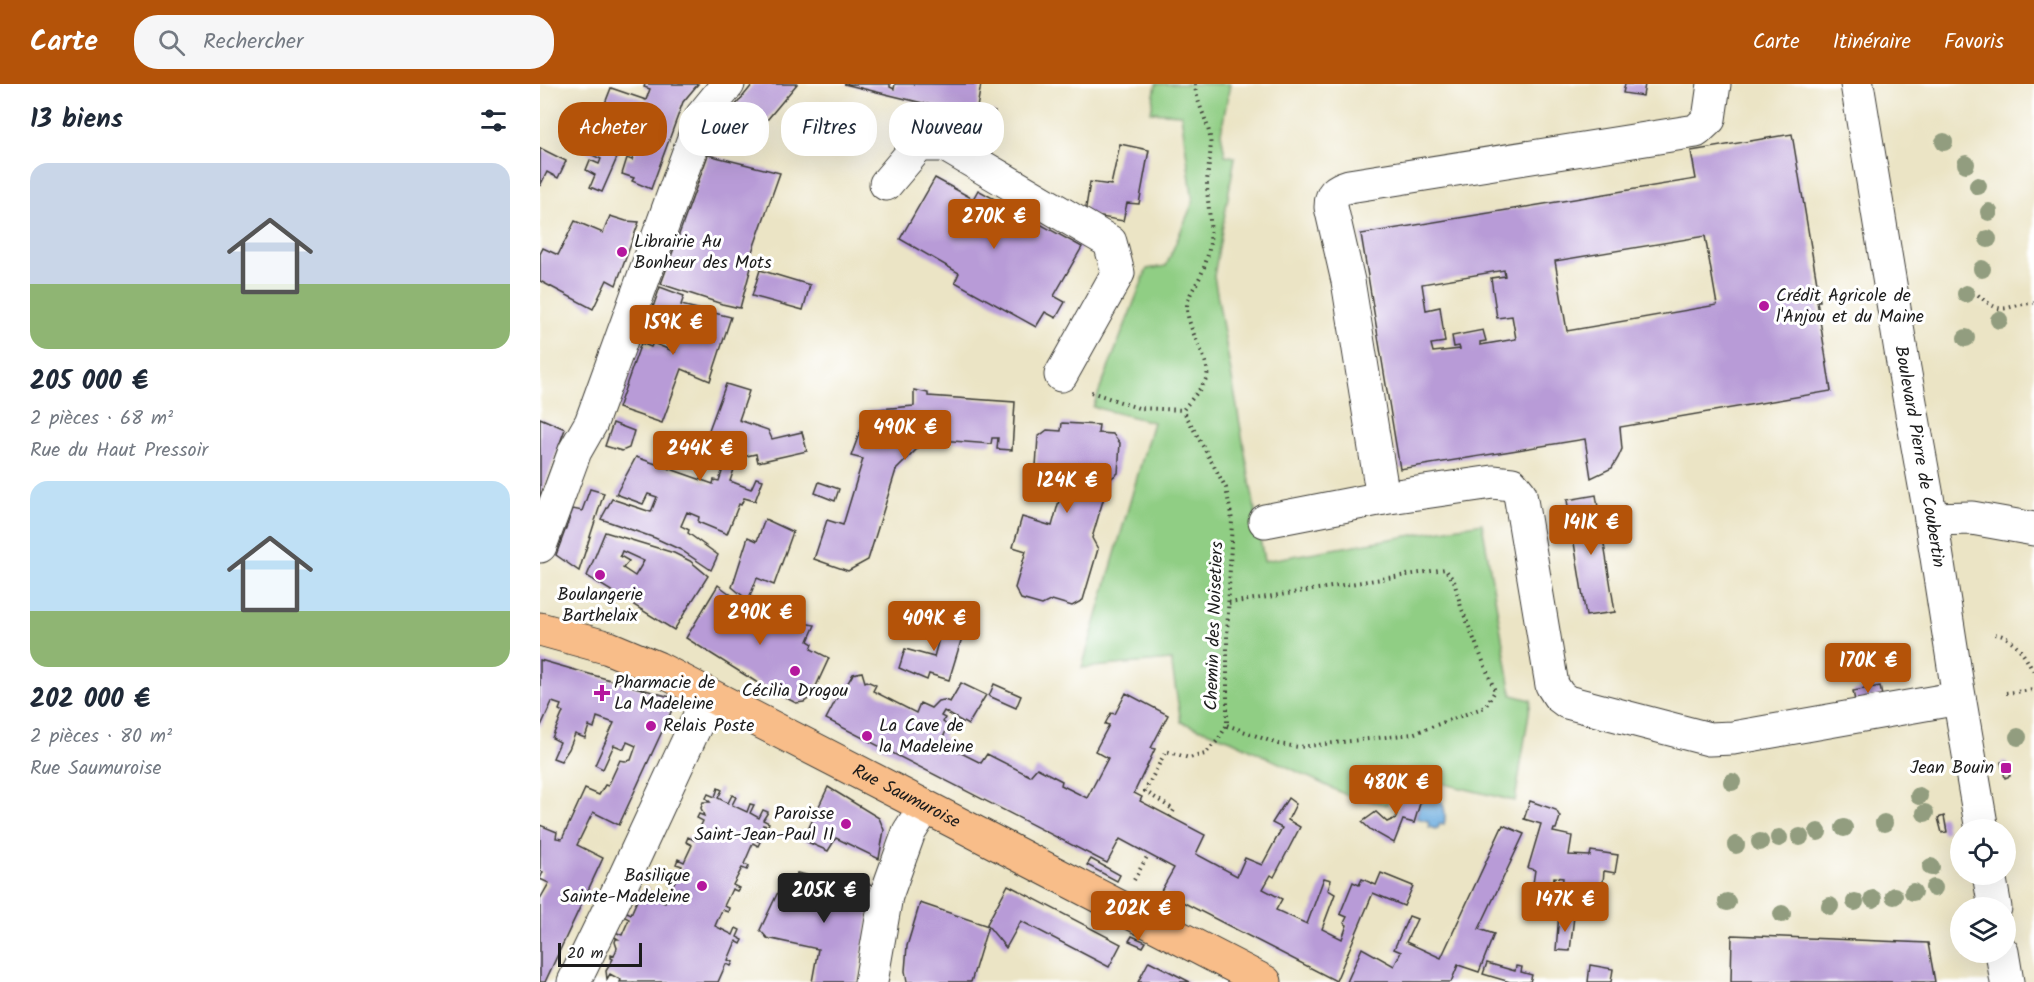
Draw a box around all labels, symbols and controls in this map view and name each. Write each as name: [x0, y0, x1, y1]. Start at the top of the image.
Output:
search box: [134, 15, 554, 69]
text: Carte: [30, 20, 98, 65]
text: Rechercher: [203, 25, 303, 60]
icon: search: [155, 26, 188, 59]
text: Carte: [1753, 26, 1800, 59]
text: Itinéraire: [1833, 26, 1911, 59]
text: Favoris: [1944, 26, 2004, 59]
text: 13 biens: [30, 99, 123, 141]
chip: Acheter: [558, 102, 667, 156]
chip: Louer: [679, 102, 769, 156]
chip: Filtres: [781, 102, 877, 156]
chip: Nouveau: [889, 102, 1004, 156]
icon: filters: [477, 104, 510, 137]
pin: 270K €: [945, 199, 1043, 250]
icon: home: [216, 202, 324, 310]
text: 270K €: [962, 202, 1026, 234]
place label: Librairie Au Bonheur des Mots: [634, 228, 772, 278]
marker: Librairie Au Bonheur des Mots: [615, 245, 629, 259]
place label: Crédit Agricole de l'Anjou et du Maine: [1776, 282, 1924, 332]
marker: Crédit Agricole de l'Anjou et du Maine: [1757, 299, 1771, 313]
pin: 159K €: [624, 305, 722, 356]
text: 159K €: [644, 308, 702, 340]
street label: Boulevard Pierre de Coubertin: [1886, 344, 1953, 570]
text: 205 000 €: [30, 361, 148, 403]
text: 2 pièces · 68 m²: [30, 403, 173, 435]
pin: 490K €: [856, 410, 954, 461]
text: 490K €: [873, 413, 937, 445]
pin: 244K €: [651, 431, 749, 482]
text: 244K €: [667, 434, 733, 466]
text: Rue du Haut Pressoir: [30, 435, 208, 467]
pin: 124K €: [1018, 463, 1116, 514]
text: 124K €: [1036, 466, 1098, 498]
pin: 141K €: [1542, 505, 1640, 556]
text: 141K €: [1563, 508, 1619, 540]
icon: home: [216, 520, 324, 628]
street label: Chemin des Noisetiers: [1198, 541, 1232, 711]
marker: Boulangerie Barthelaix: [593, 568, 607, 582]
place label: Boulangerie Barthelaix: [557, 581, 643, 631]
pin: 290K €: [711, 595, 809, 646]
text: 290K €: [728, 598, 792, 630]
pin: 409K €: [885, 601, 983, 652]
text: 409K €: [902, 604, 966, 636]
pin: 170K €: [1819, 643, 1917, 694]
text: 170K €: [1839, 646, 1897, 678]
marker: Cécilia Drogou: [788, 664, 802, 678]
place label: Pharmacie de La Madeleine: [614, 669, 715, 719]
place label: Cécilia Drogou: [742, 677, 849, 706]
text: 202 000 €: [30, 679, 150, 721]
marker: Pharmacie de La Madeleine: [595, 686, 609, 700]
place label: Relais Poste: [663, 712, 754, 741]
place label: La Cave de la Madeleine: [879, 712, 973, 762]
marker: Relais Poste: [644, 719, 658, 733]
text: 2 pièces · 80 m²: [30, 721, 172, 753]
marker: La Cave de la Madeleine: [860, 729, 874, 743]
text: Rue Saumuroise: [30, 753, 161, 785]
place label: Jean Bouin: [1910, 754, 1994, 783]
street label: Rue Saumuroise: [847, 757, 965, 837]
marker: Jean Bouin: [1999, 761, 2013, 775]
pin: 480K €: [1347, 765, 1445, 816]
text: 480K €: [1363, 768, 1429, 800]
place label: Paroisse Saint-Jean-Paul II: [694, 800, 834, 850]
marker: Paroisse Saint-Jean-Paul II: [839, 817, 853, 831]
map controls: [1950, 819, 2016, 963]
button: locate: [1950, 819, 2016, 885]
place label: Basilique Sainte-Madeleine: [561, 862, 690, 912]
pin: 205K €: [775, 873, 873, 924]
text: 205K €: [792, 876, 856, 908]
marker: Basilique Sainte-Madeleine: [695, 879, 709, 893]
pin: 147K €: [1516, 882, 1614, 933]
text: 147K €: [1536, 885, 1594, 917]
pin: 202K €: [1089, 891, 1187, 942]
text: 202K €: [1105, 894, 1171, 926]
button: layers: [1950, 897, 2016, 963]
scale bar: [558, 940, 642, 968]
text: 20 m: [567, 941, 603, 966]

